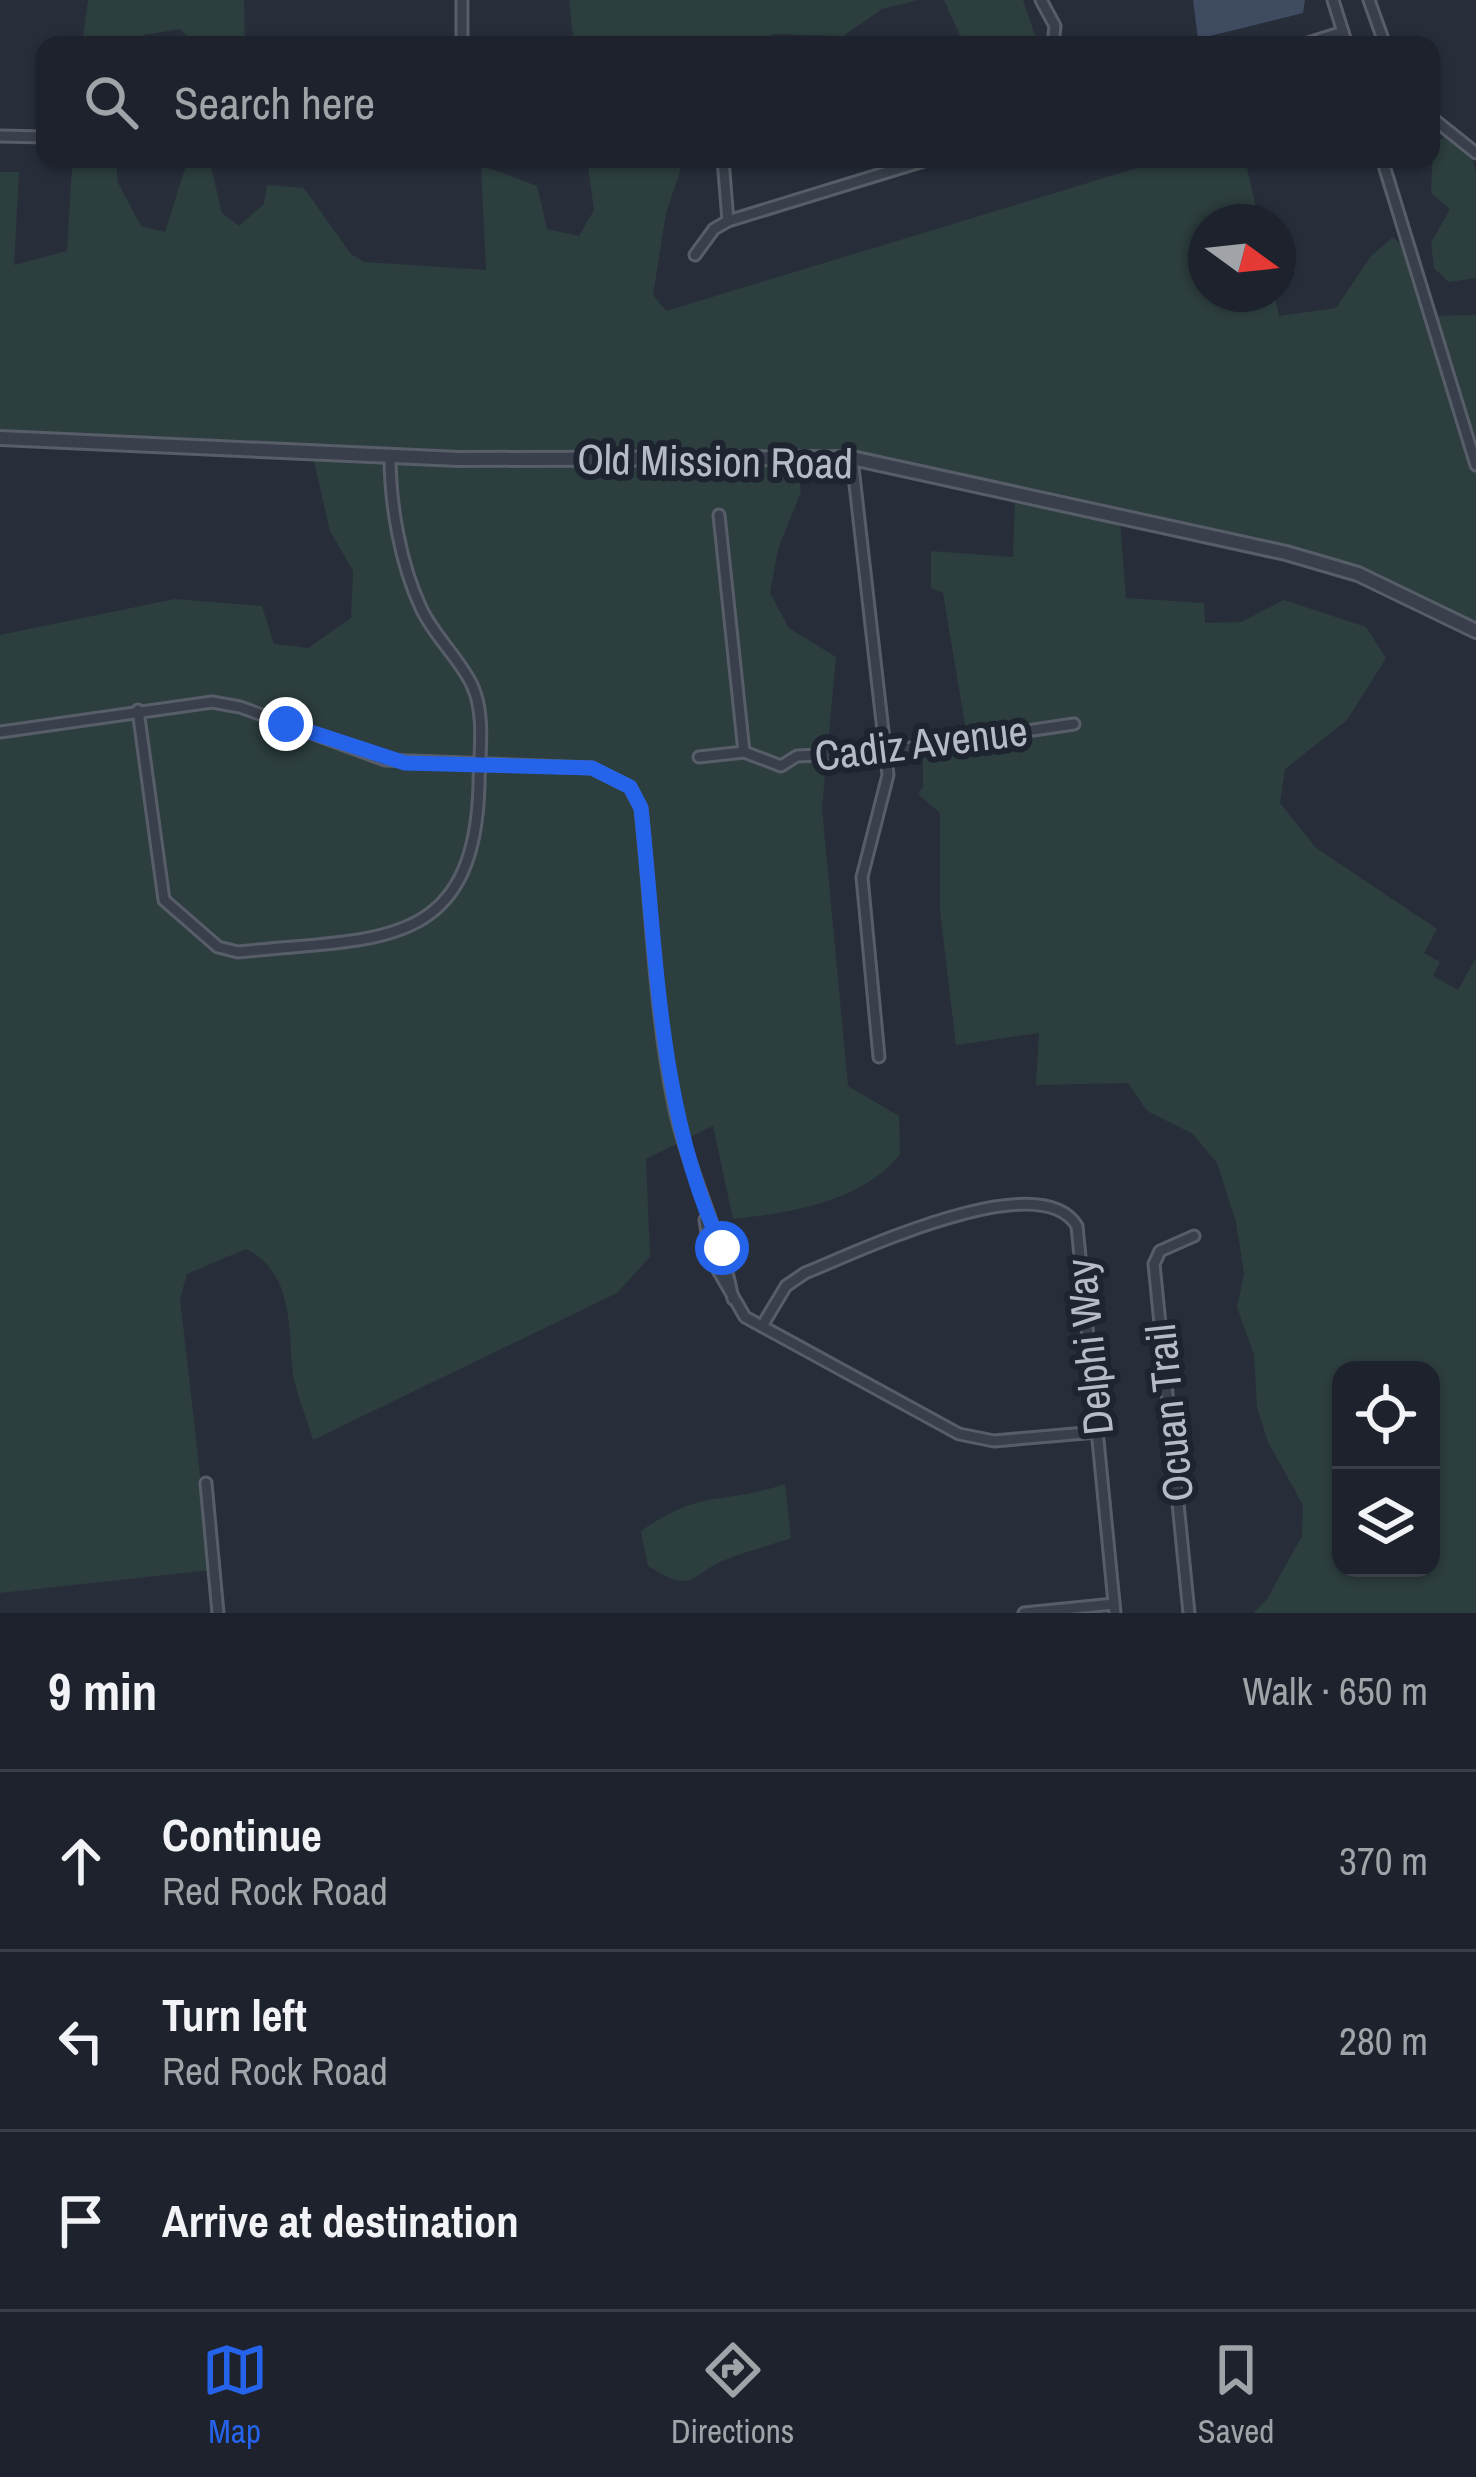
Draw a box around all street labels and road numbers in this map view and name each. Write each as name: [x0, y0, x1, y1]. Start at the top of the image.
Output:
street label: Old Mission Road: [577, 431, 853, 491]
street label: Cadiz Avenue: [811, 702, 1031, 784]
street label: Delphi Way: [1052, 1256, 1126, 1438]
street label: Ocuan Trail: [1132, 1322, 1206, 1504]

